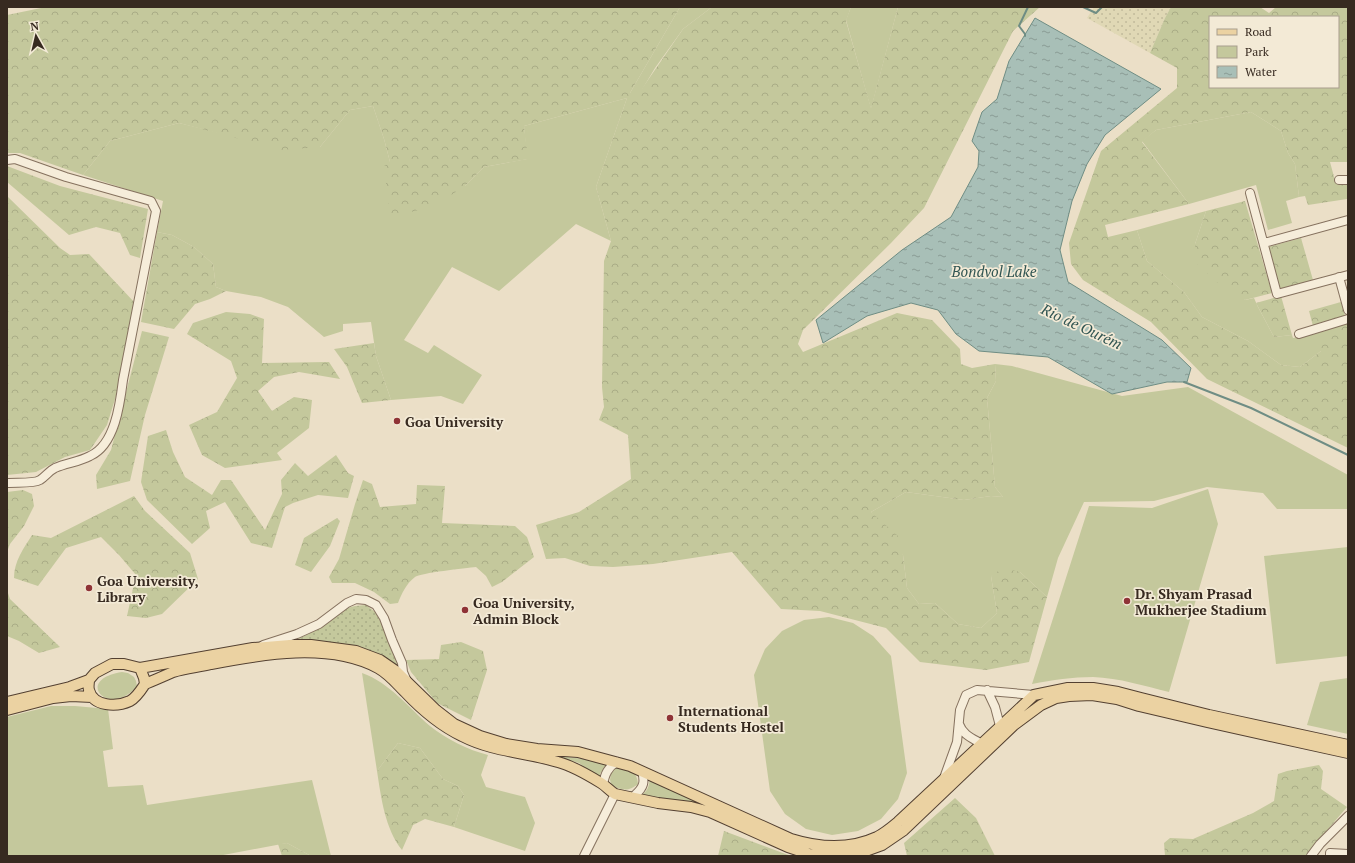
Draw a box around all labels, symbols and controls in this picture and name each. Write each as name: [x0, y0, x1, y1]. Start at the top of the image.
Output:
north arrow: [16, 16, 56, 56]
legend: [1209, 16, 1339, 88]
text: N: [30, 18, 40, 34]
text: Road: [1245, 24, 1272, 39]
text: Park: [1245, 44, 1270, 59]
text: Water: [1245, 64, 1277, 79]
water label: Bondvol Lake: [951, 261, 1037, 281]
water label: Rio de Ourém: [1037, 298, 1126, 353]
place label: Goa University: [405, 412, 504, 431]
marker: Goa University: [392, 416, 402, 426]
place label: Goa University, Library: [97, 571, 199, 606]
marker: Goa University, Library: [84, 583, 94, 593]
place label: Dr. Shyam Prasad Mukherjee Stadium: [1135, 584, 1267, 619]
place label: Goa University, Admin Block: [473, 593, 575, 628]
marker: Dr. Shyam Prasad Mukherjee Stadium: [1122, 596, 1132, 606]
marker: Goa University, Admin Block: [460, 605, 470, 615]
place label: International Students Hostel: [678, 701, 784, 736]
marker: International Students Hostel: [665, 713, 675, 723]

